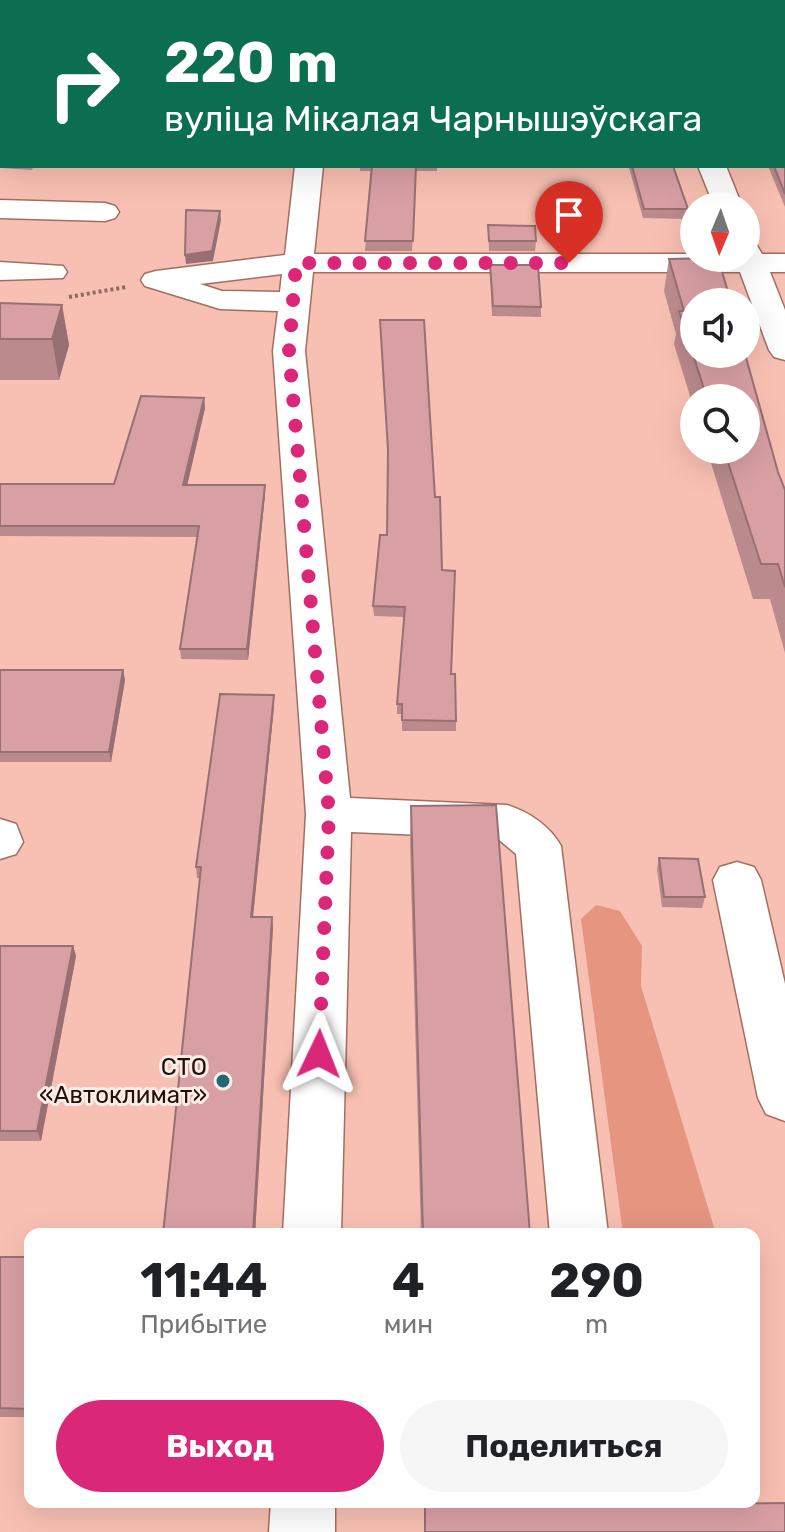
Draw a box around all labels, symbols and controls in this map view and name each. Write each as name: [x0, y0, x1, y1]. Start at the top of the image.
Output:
text: 220 m: [164, 30, 338, 96]
icon: right: [32, 32, 136, 136]
text: вуліца Мікалая Чарнышэўскага: [164, 97, 702, 140]
pin: [535, 181, 603, 263]
north arrow: [680, 192, 760, 272]
map controls: [680, 192, 760, 464]
icon: arrive: [547, 193, 591, 237]
button: sound: [680, 288, 760, 368]
button: search: [680, 384, 760, 464]
position arrow: [277, 1012, 361, 1096]
place label: СТО «Автоклимат»: [39, 1053, 207, 1109]
marker: СТО «Автоклимат»: [214, 1072, 232, 1090]
text: 11:44: [140, 1252, 267, 1309]
text: 4: [392, 1252, 425, 1309]
text: 290: [549, 1252, 644, 1309]
text: Прибытие: [140, 1309, 267, 1340]
text: мин: [384, 1309, 433, 1340]
text: m: [585, 1309, 608, 1340]
button: Выход: [56, 1400, 384, 1492]
button: Поделиться: [400, 1400, 728, 1492]

